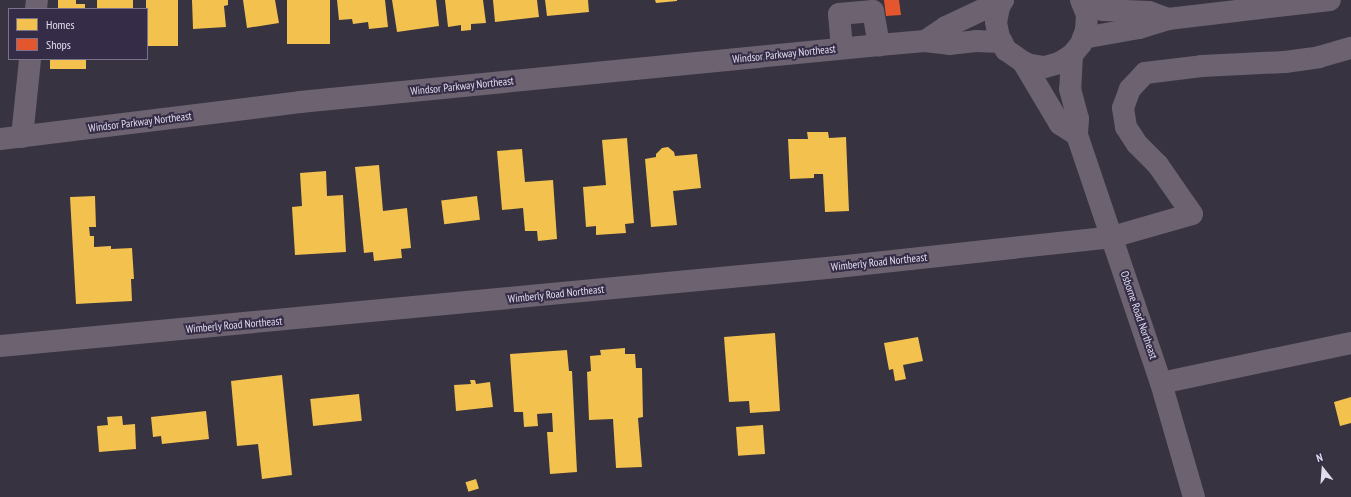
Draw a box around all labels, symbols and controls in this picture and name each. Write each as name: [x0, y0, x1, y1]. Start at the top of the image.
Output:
legend: [8, 8, 148, 60]
text: Homes: [46, 17, 74, 32]
text: Shops: [46, 37, 71, 52]
street label: Windsor Parkway Northeast: [731, 42, 837, 66]
street label: Windsor Parkway Northeast: [409, 74, 515, 98]
street label: Windsor Parkway Northeast: [87, 109, 193, 135]
street label: Wimberly Road Northeast: [830, 250, 928, 274]
street label: Osborne Road Northeast: [1118, 269, 1160, 361]
street label: Wimberly Road Northeast: [507, 282, 605, 306]
street label: Wimberly Road Northeast: [185, 314, 283, 336]
north arrow: [1303, 449, 1343, 489]
text: N: [1315, 450, 1324, 465]

